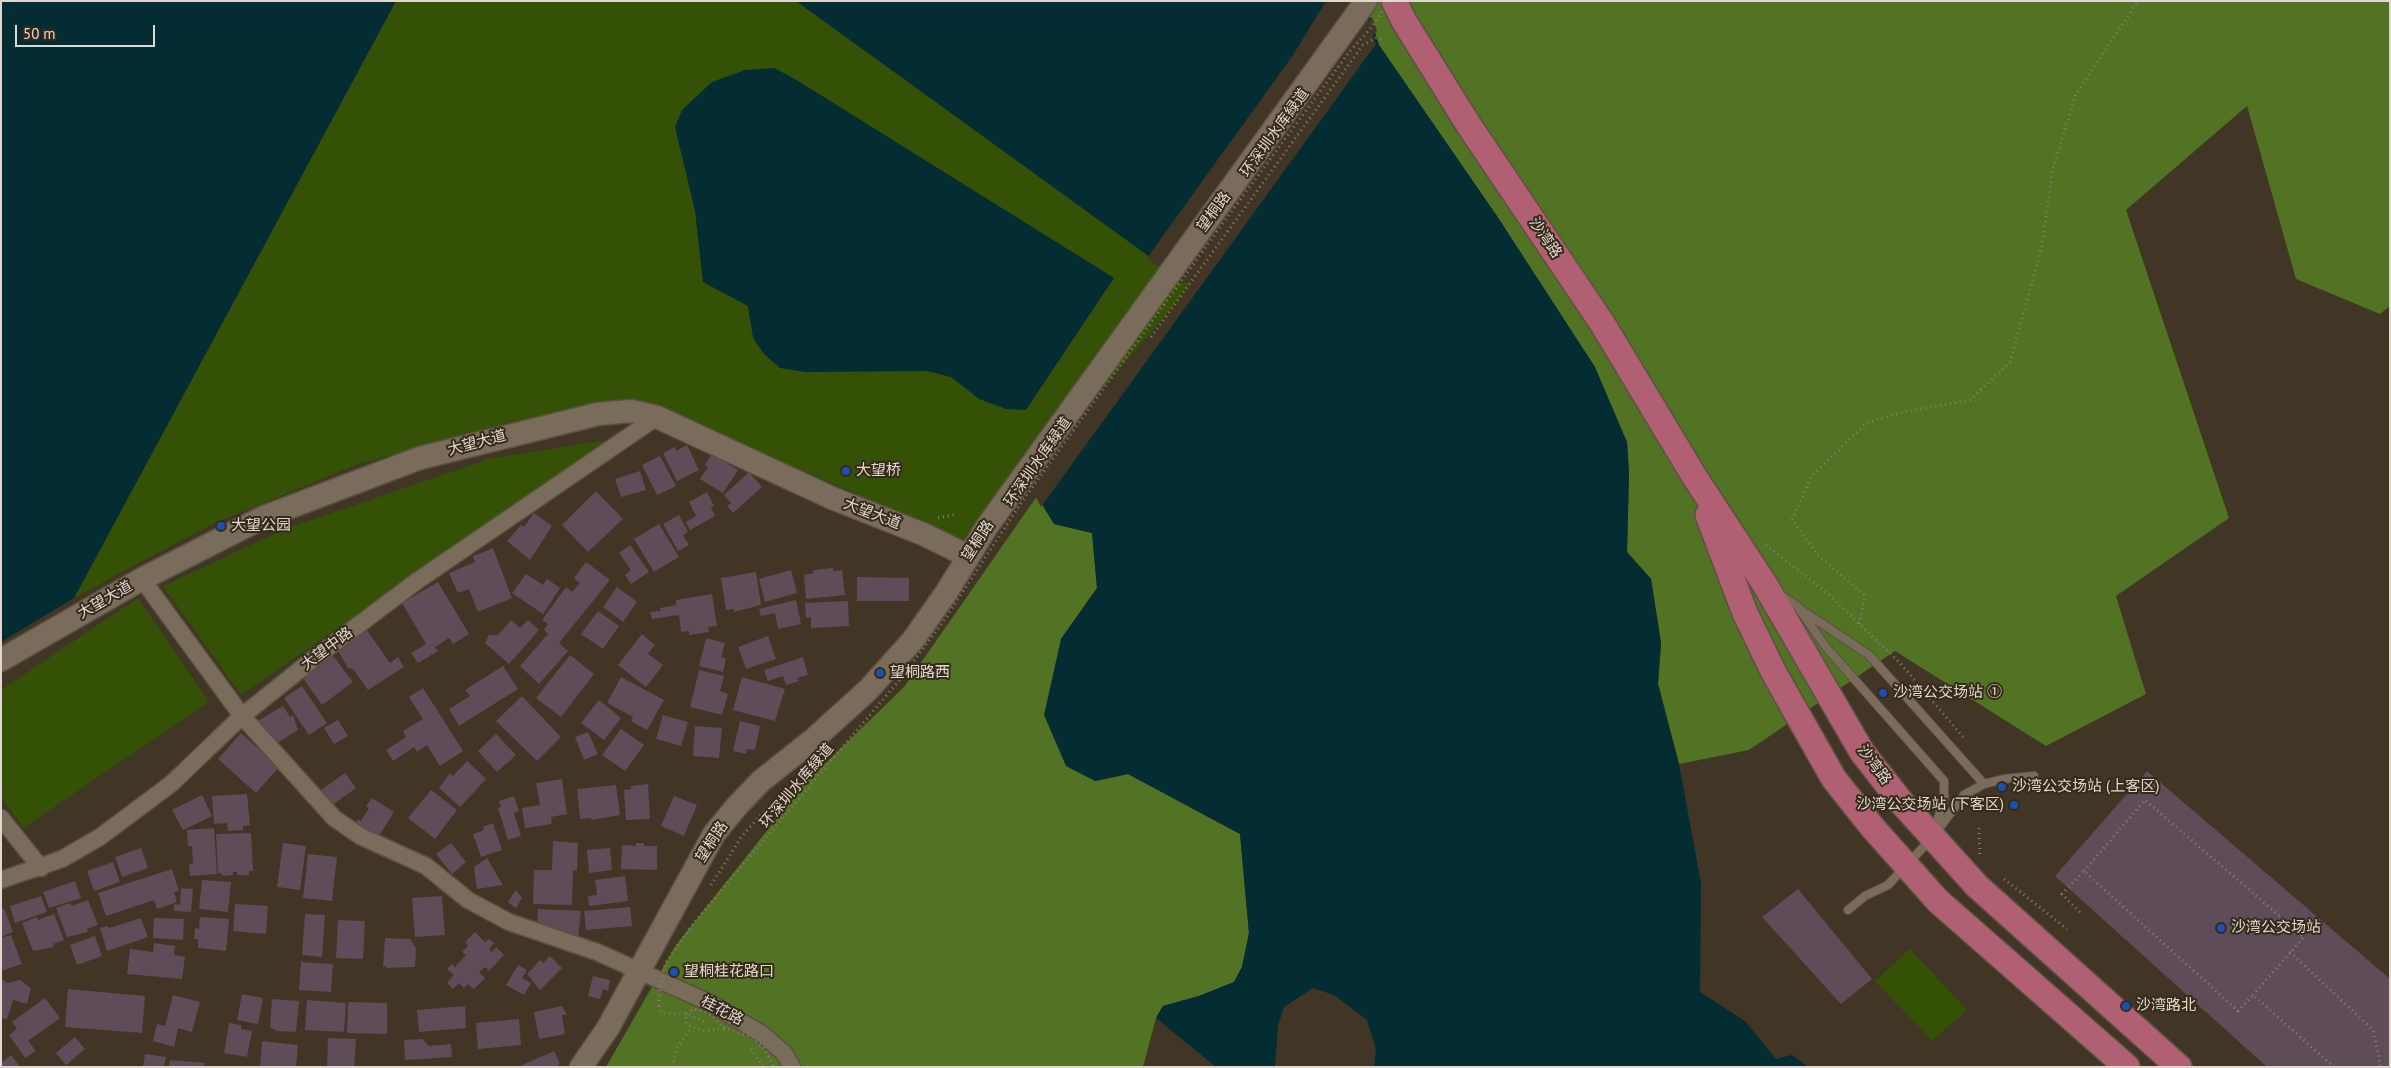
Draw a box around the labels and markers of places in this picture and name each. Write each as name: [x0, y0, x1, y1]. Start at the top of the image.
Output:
place label: 大望桥: [856, 462, 901, 480]
marker: 大望桥: [840, 465, 852, 477]
place label: 大望公园: [231, 517, 291, 535]
marker: 大望公园: [215, 520, 227, 532]
place label: 望桐路西: [890, 664, 950, 682]
marker: 望桐路西: [874, 667, 886, 679]
place label: 沙湾公交场站 ①: [1893, 684, 2002, 702]
marker: 沙湾公交场站 ①: [1877, 687, 1889, 699]
place label: 沙湾公交场站 (上客区): [2012, 778, 2159, 796]
marker: 沙湾公交场站 (上客区): [1996, 781, 2008, 793]
place label: 沙湾公交场站 (下客区): [1857, 796, 2004, 814]
marker: 沙湾公交场站 (下客区): [2008, 799, 2020, 811]
place label: 沙湾公交场站: [2231, 919, 2321, 937]
marker: 沙湾公交场站: [2215, 922, 2227, 934]
place label: 望桐桂花路口: [684, 963, 774, 981]
marker: 望桐桂花路口: [668, 966, 680, 978]
place label: 沙湾路北: [2136, 997, 2196, 1015]
marker: 沙湾路北: [2120, 1000, 2132, 1012]

